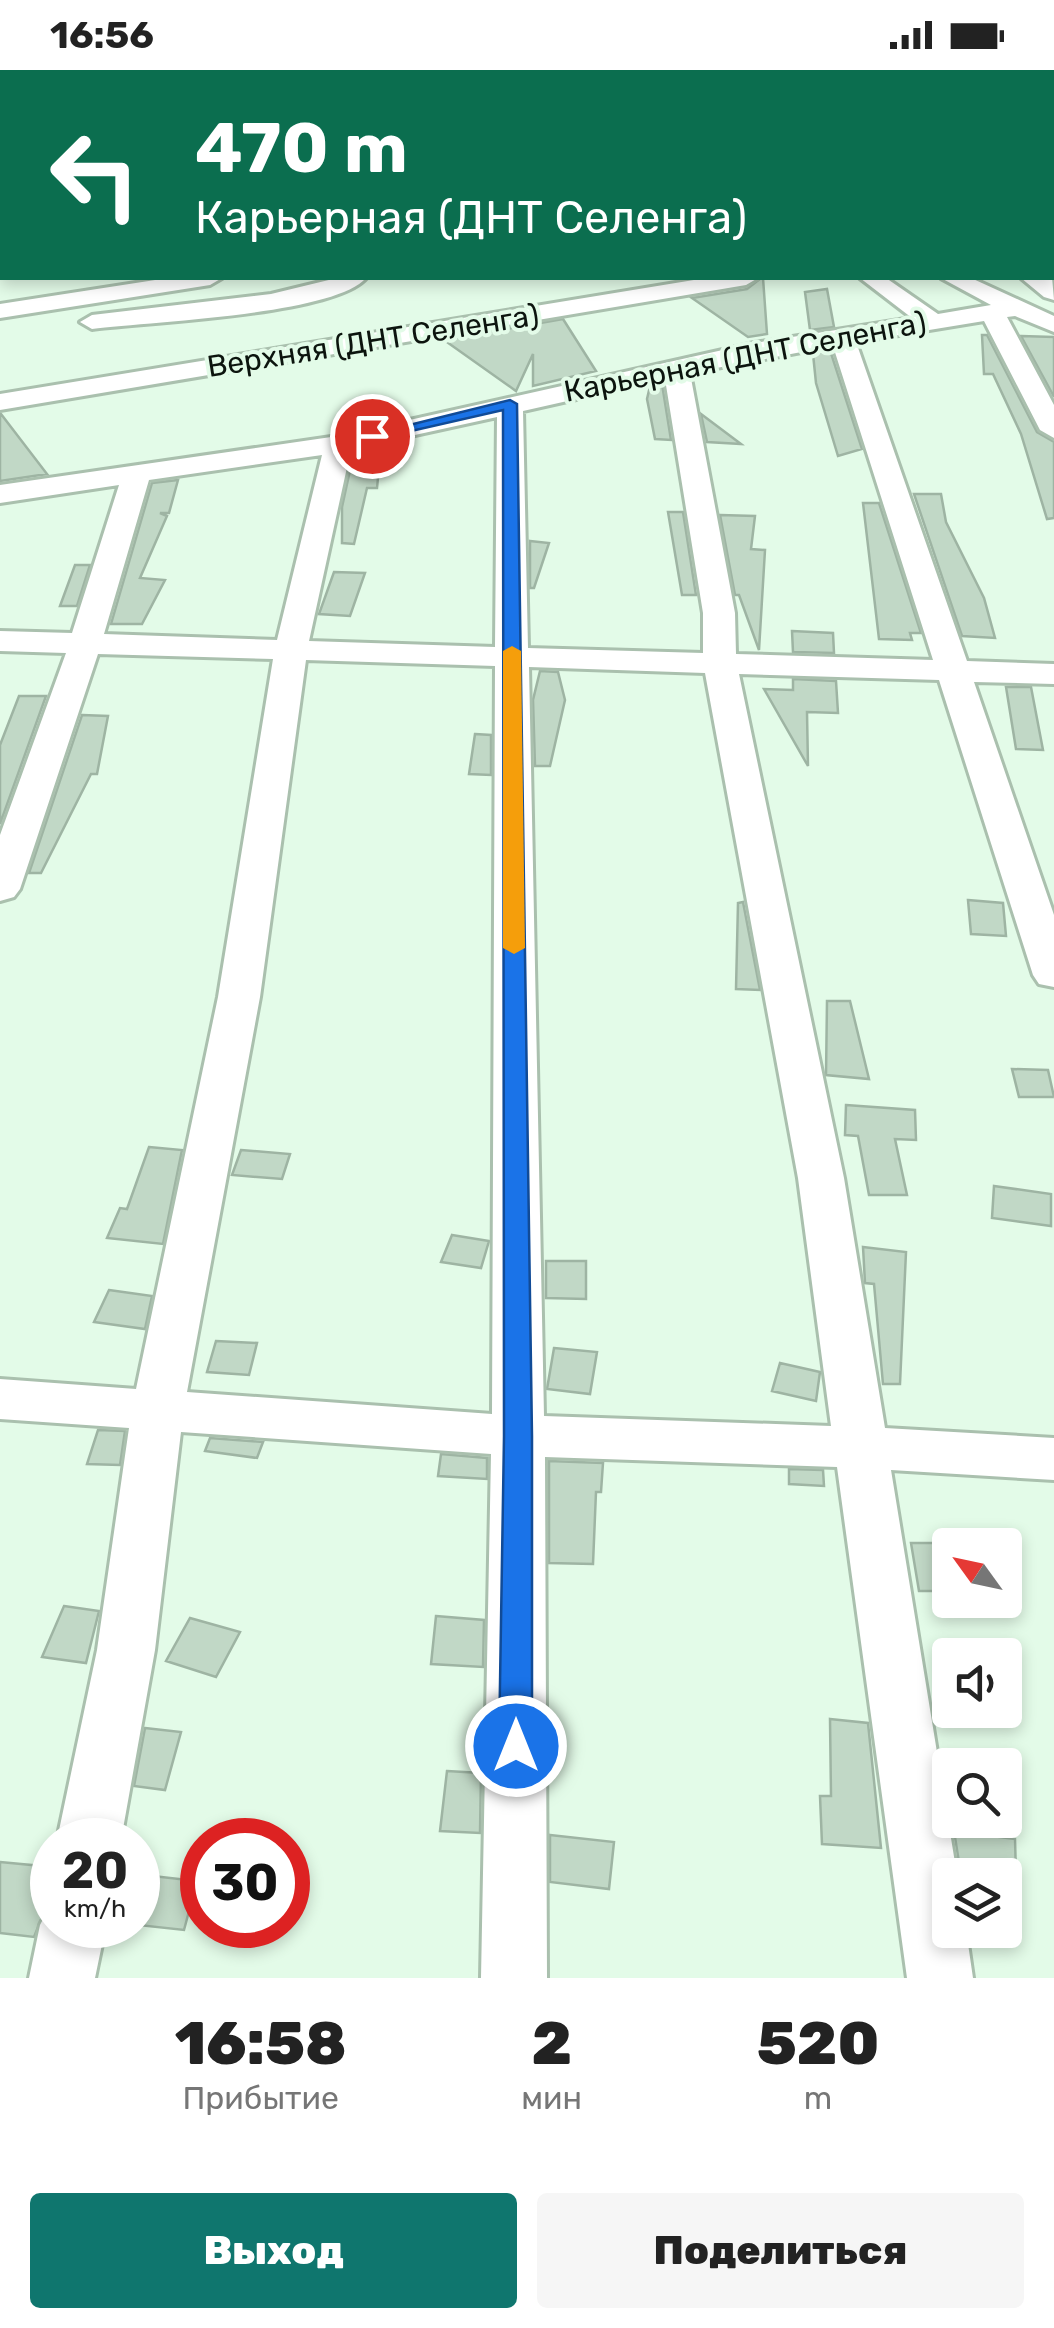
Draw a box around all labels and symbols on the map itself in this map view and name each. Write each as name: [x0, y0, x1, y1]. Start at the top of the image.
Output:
street label: Верхняя (ДНТ Селенга): [204, 297, 542, 385]
street label: Карьерная (ДНТ Селенга): [561, 304, 929, 410]
pin: [330, 394, 415, 479]
north arrow: [932, 1528, 1022, 1618]
position arrow: [464, 1694, 568, 1798]
speed limit sign: 30: [180, 1818, 310, 1948]

